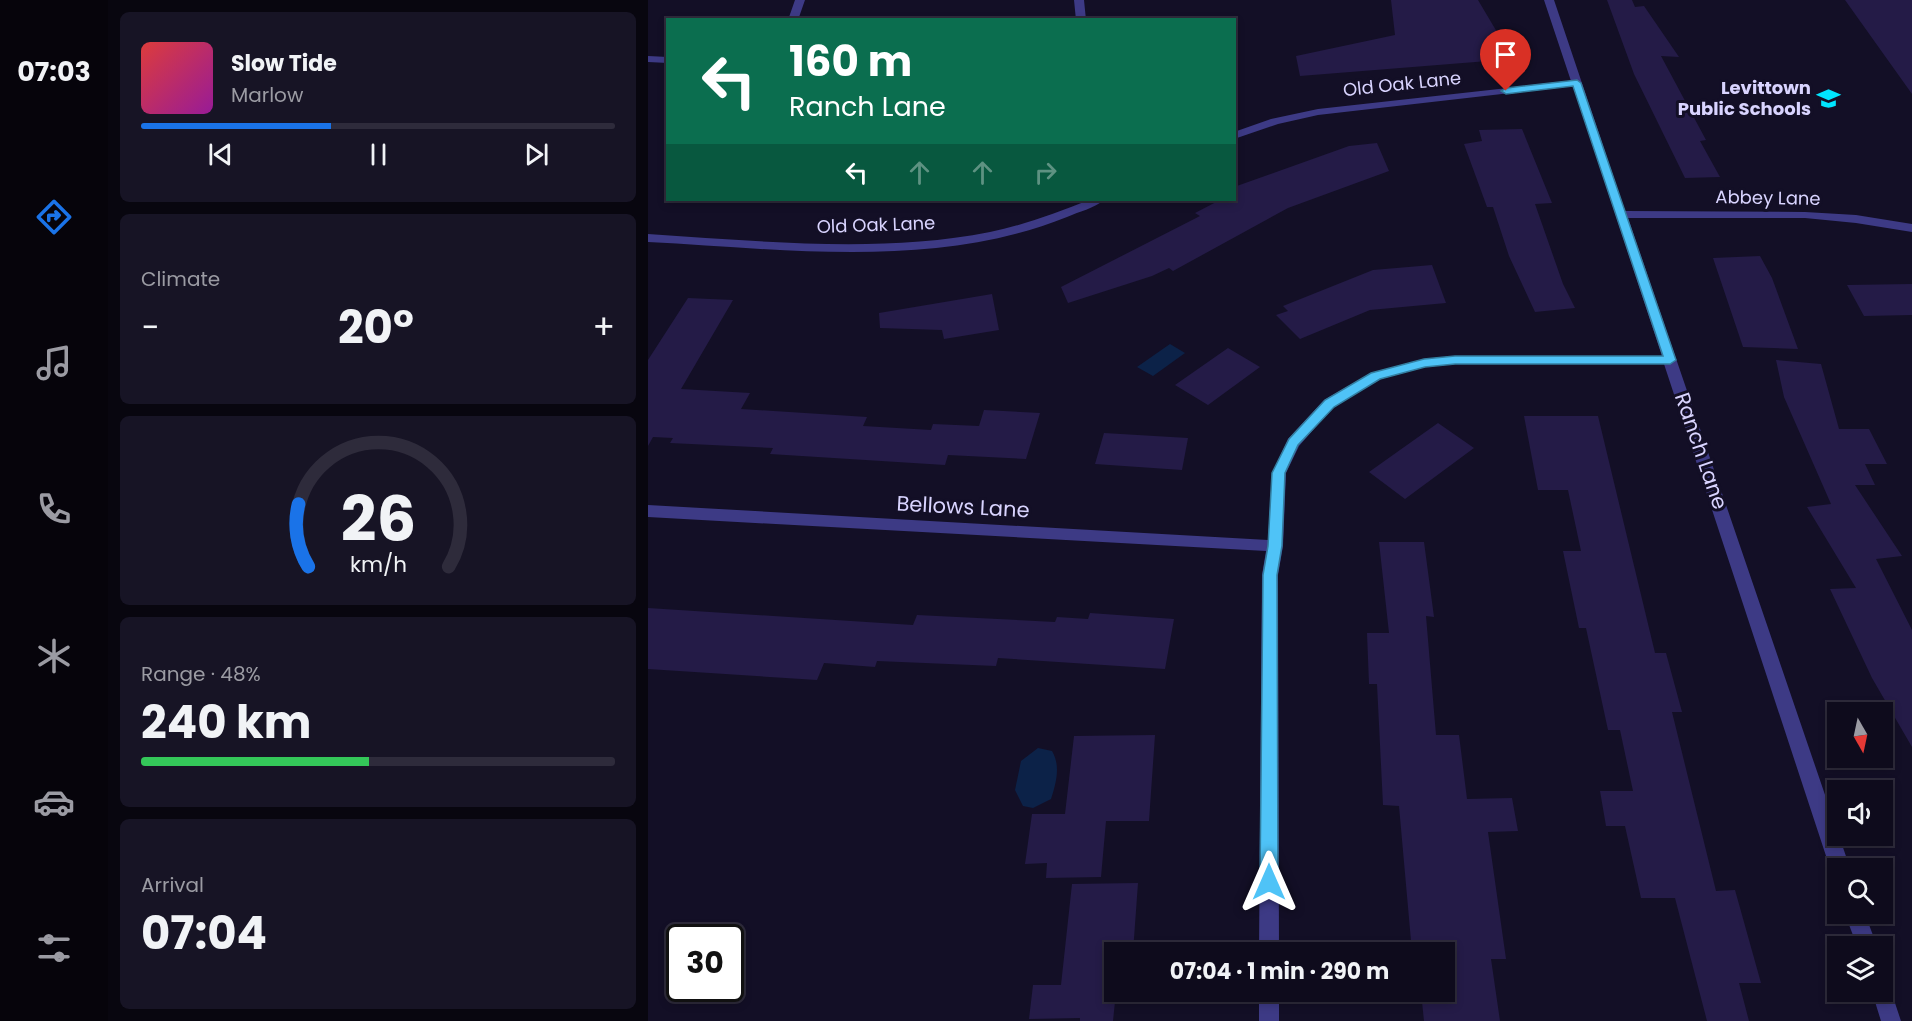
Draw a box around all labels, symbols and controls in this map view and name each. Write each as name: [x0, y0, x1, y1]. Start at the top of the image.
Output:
pin: [1480, 29, 1531, 91]
text: 160 m: [789, 32, 912, 91]
icon: arrive: [1489, 38, 1522, 71]
icon: left: [690, 42, 768, 120]
text: Slow Tide: [231, 48, 337, 79]
text: 07:03: [17, 53, 91, 90]
street label: Old Oak Lane: [1342, 65, 1462, 102]
place label: Levittown Public Schools: [1678, 75, 1811, 121]
text: Marlow: [231, 81, 303, 109]
school or university icon: Levittown Public Schools: [1816, 85, 1842, 111]
text: Ranch Lane: [789, 88, 946, 125]
icon: previous: [204, 138, 237, 171]
icon: pause: [362, 138, 395, 171]
icon: next: [520, 138, 553, 171]
icon: left: [840, 156, 873, 189]
icon: ahead: [903, 156, 936, 189]
icon: ahead: [966, 156, 999, 189]
icon: right: [1029, 156, 1062, 189]
street label: Abbey Lane: [1715, 184, 1821, 211]
icon: directions: [33, 196, 75, 238]
street label: Old Oak Lane: [816, 210, 936, 239]
text: Climate: [141, 265, 220, 293]
text: 20°: [338, 296, 414, 359]
text: −: [141, 304, 159, 351]
text: +: [592, 304, 615, 351]
icon: music: [33, 342, 75, 384]
street label: Ranch Lane: [1668, 388, 1735, 513]
text: 26: [340, 476, 416, 564]
icon: phone: [33, 488, 75, 530]
street label: Bellows Lane: [896, 489, 1030, 524]
text: km/h: [349, 550, 407, 581]
icon: climate: [33, 635, 75, 677]
text: Range · 48%: [141, 660, 261, 688]
text: 240 km: [141, 691, 312, 754]
north arrow: [1827, 702, 1893, 768]
map controls: [1827, 702, 1893, 1002]
button: sound: [1827, 780, 1893, 846]
icon: car: [33, 781, 75, 823]
position arrow: [1237, 850, 1301, 914]
button: search: [1827, 858, 1893, 924]
text: Arrival: [141, 871, 204, 899]
text: 07:04: [141, 902, 267, 965]
speed limit sign: 30: [666, 924, 744, 1002]
icon: filters: [33, 927, 75, 969]
button: layers: [1827, 936, 1893, 1002]
text: 07:04 · 1 min · 290 m: [1170, 956, 1389, 987]

